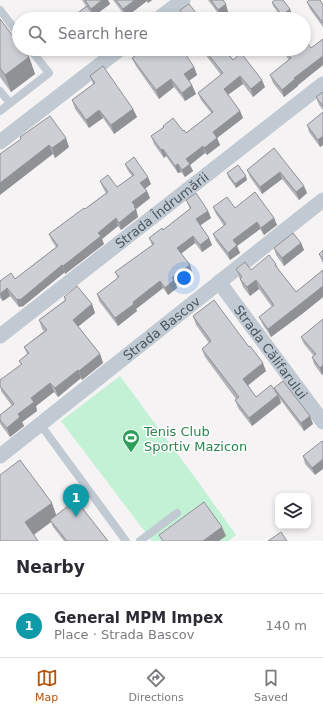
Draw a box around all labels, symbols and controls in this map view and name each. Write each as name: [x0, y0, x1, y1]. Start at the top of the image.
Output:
search box: [12, 12, 311, 56]
icon: search: [26, 23, 48, 45]
text: Search here: [58, 25, 148, 43]
street label: Strada Îndrumării: [112, 169, 211, 251]
your location: [174, 268, 194, 288]
street label: Strada Bascov: [120, 293, 203, 363]
street label: Strada Călifarului: [231, 302, 311, 402]
place label: Tenis Club Sportiv Mazicon: [143, 424, 247, 454]
sports icon: Tenis Club Sportiv Mazicon: [121, 428, 141, 453]
pin: 1: [63, 484, 89, 517]
map controls: [275, 493, 311, 529]
button: layers: [275, 493, 311, 529]
text: Nearby: [16, 557, 85, 577]
text: General MPM Impex: [54, 609, 223, 627]
text: 1: [24, 618, 34, 633]
text: 140 m: [265, 618, 307, 633]
text: Place · Strada Bascov: [54, 627, 194, 642]
tab: Map: [35, 667, 58, 704]
tab: Directions: [128, 667, 184, 704]
tab: Saved: [254, 667, 288, 704]

